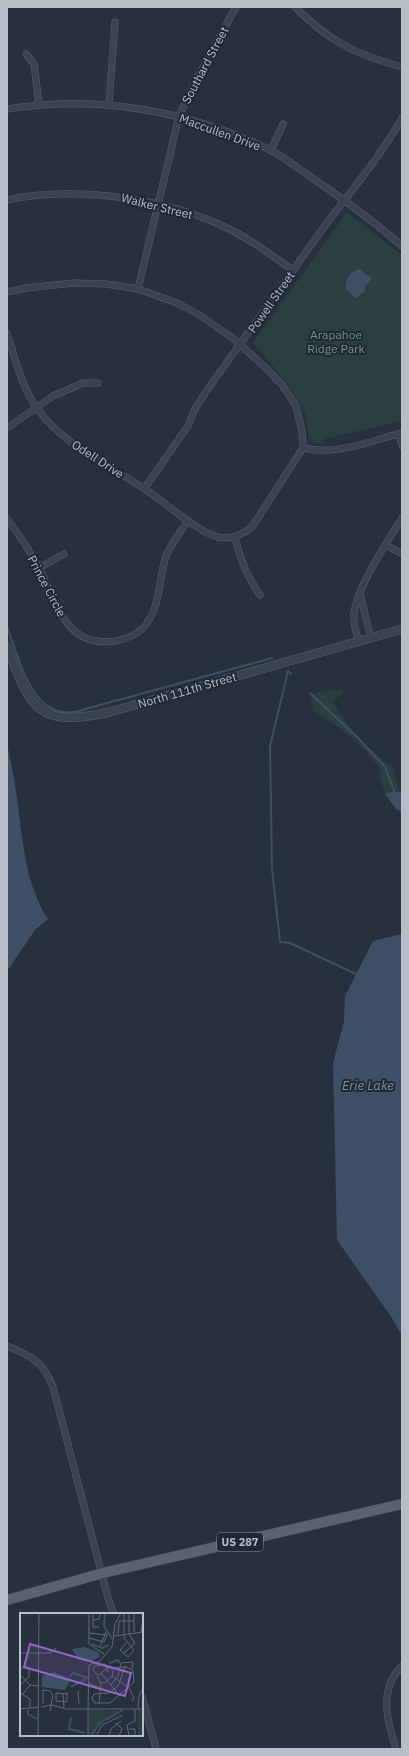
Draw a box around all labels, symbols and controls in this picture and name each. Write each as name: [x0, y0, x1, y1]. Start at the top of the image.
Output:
street label: Southard Street: [178, 24, 232, 106]
street label: Maccullen Drive: [177, 110, 263, 154]
street label: Walker Street: [120, 190, 194, 222]
street label: Powell Street: [244, 268, 298, 336]
park label: Arapahoe Ridge Park: [307, 327, 365, 356]
street label: Odell Drive: [69, 437, 127, 482]
street label: Prince Circle: [25, 553, 70, 620]
street label: North 111th Street: [136, 669, 238, 711]
water label: Erie Lake: [342, 1077, 394, 1094]
road number: US 287: [217, 1533, 263, 1551]
inset map: [20, 1613, 143, 1736]

